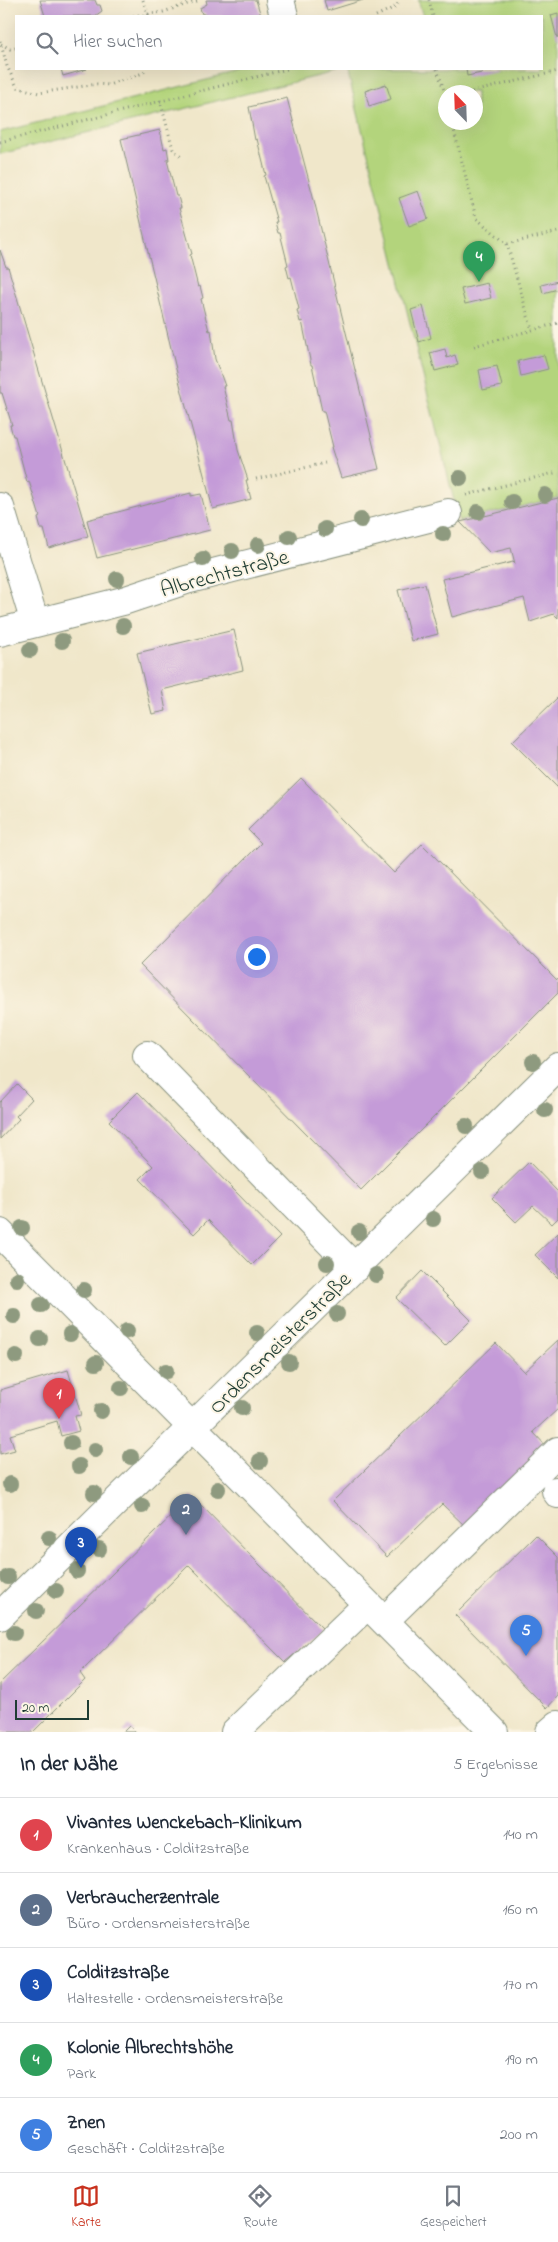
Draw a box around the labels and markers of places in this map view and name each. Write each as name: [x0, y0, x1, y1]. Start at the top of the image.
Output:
pin: 4: [463, 241, 495, 282]
pin: 1: [43, 1378, 75, 1419]
pin: 2: [170, 1494, 202, 1535]
pin: 3: [65, 1527, 97, 1568]
pin: 5: [510, 1615, 542, 1656]

